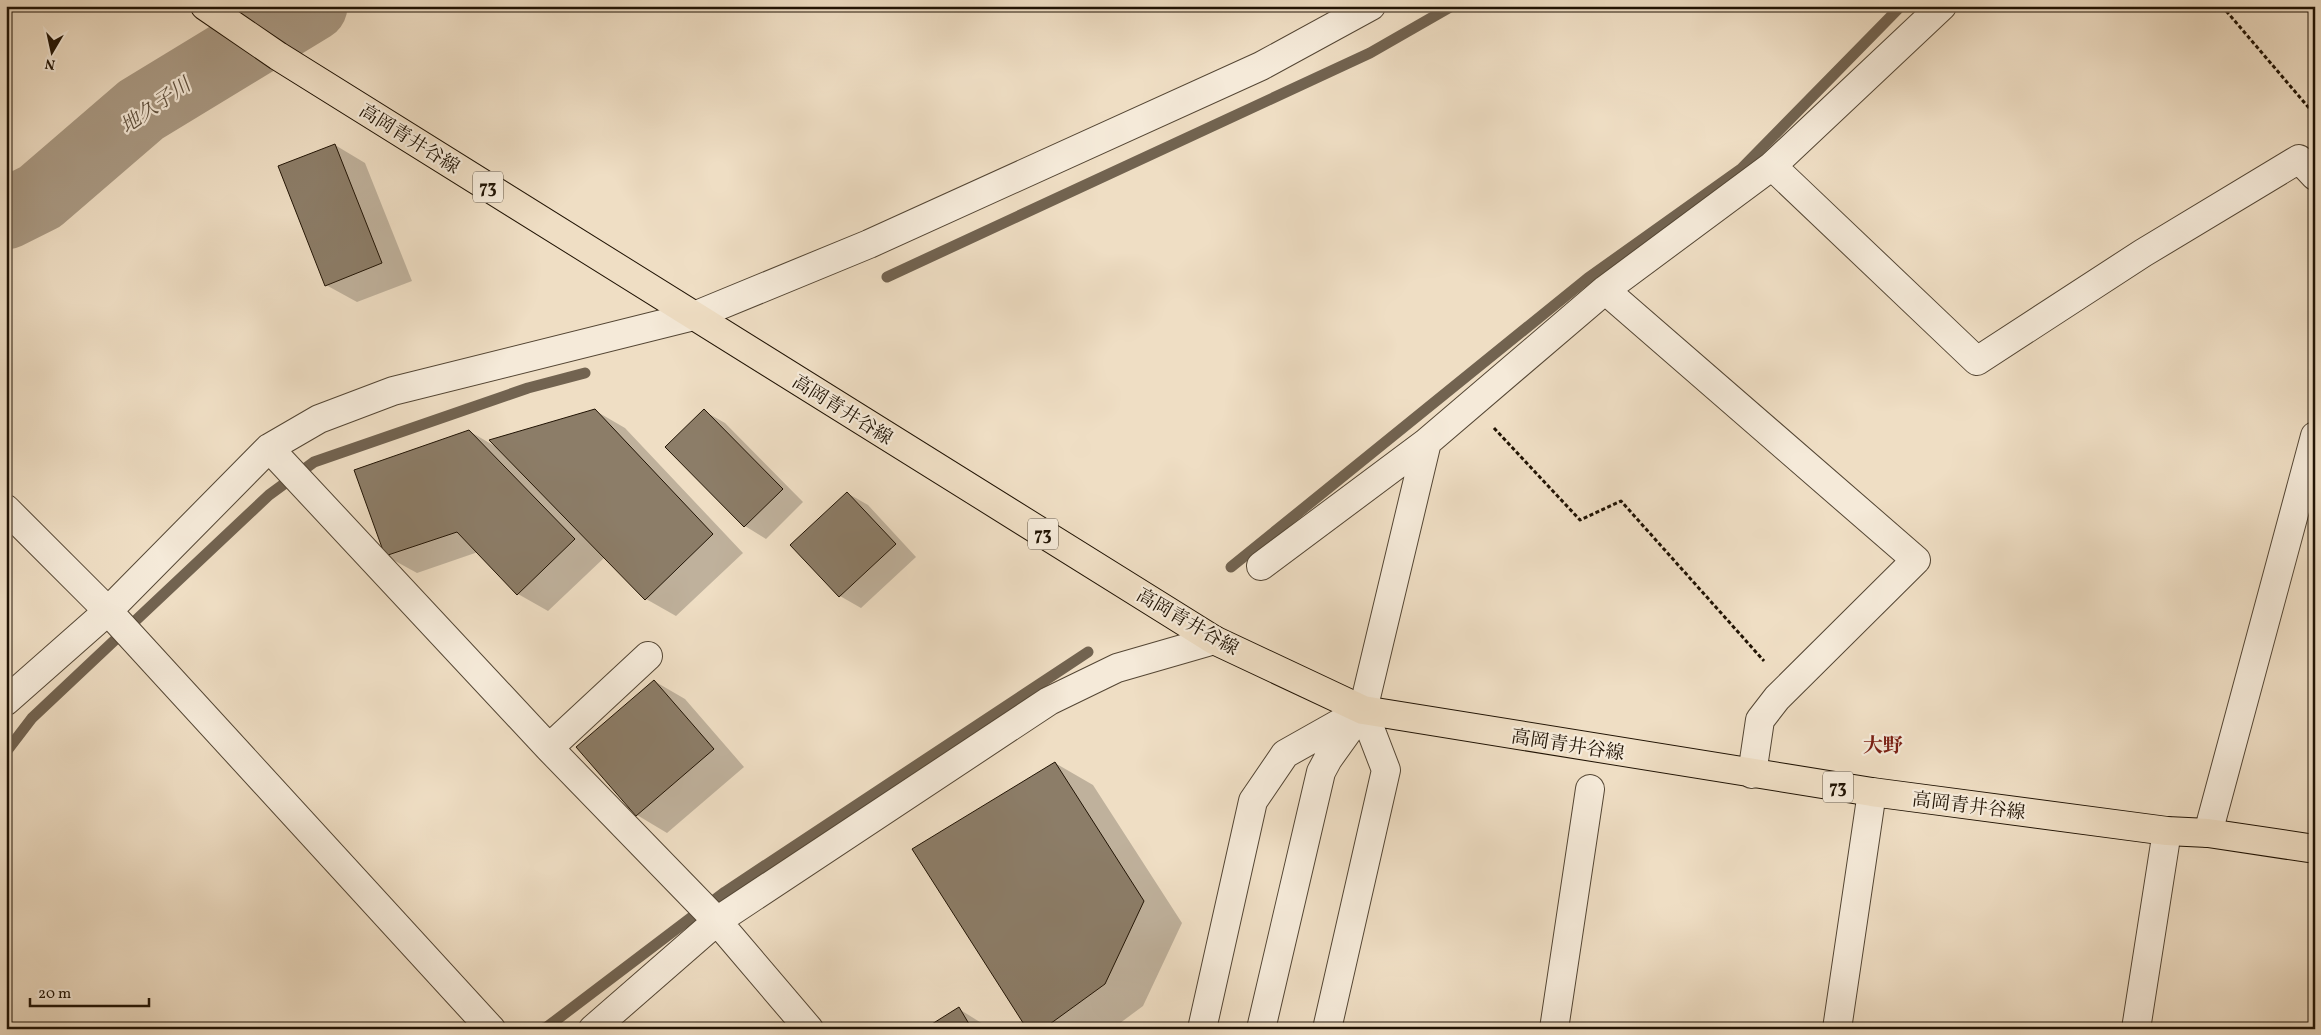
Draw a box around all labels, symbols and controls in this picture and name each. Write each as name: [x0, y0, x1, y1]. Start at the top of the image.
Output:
north arrow: [28, 28, 78, 78]
text: N: [44, 53, 57, 74]
water label: 地久子川: [115, 71, 199, 141]
street label: 高岡青井谷線: [354, 98, 464, 181]
road number: 73: [473, 172, 503, 202]
street label: 高岡青井谷線: [787, 369, 897, 452]
road number: 73: [1028, 518, 1058, 550]
street label: 高岡青井谷線: [1131, 583, 1243, 662]
street label: 高岡青井谷線: [1509, 724, 1626, 768]
district label: 大野: [1863, 733, 1903, 761]
road number: 73: [1823, 772, 1853, 802]
street label: 高岡青井谷線: [1911, 787, 2027, 827]
scale bar: [30, 975, 149, 1007]
text: 20 m: [38, 984, 71, 1005]

